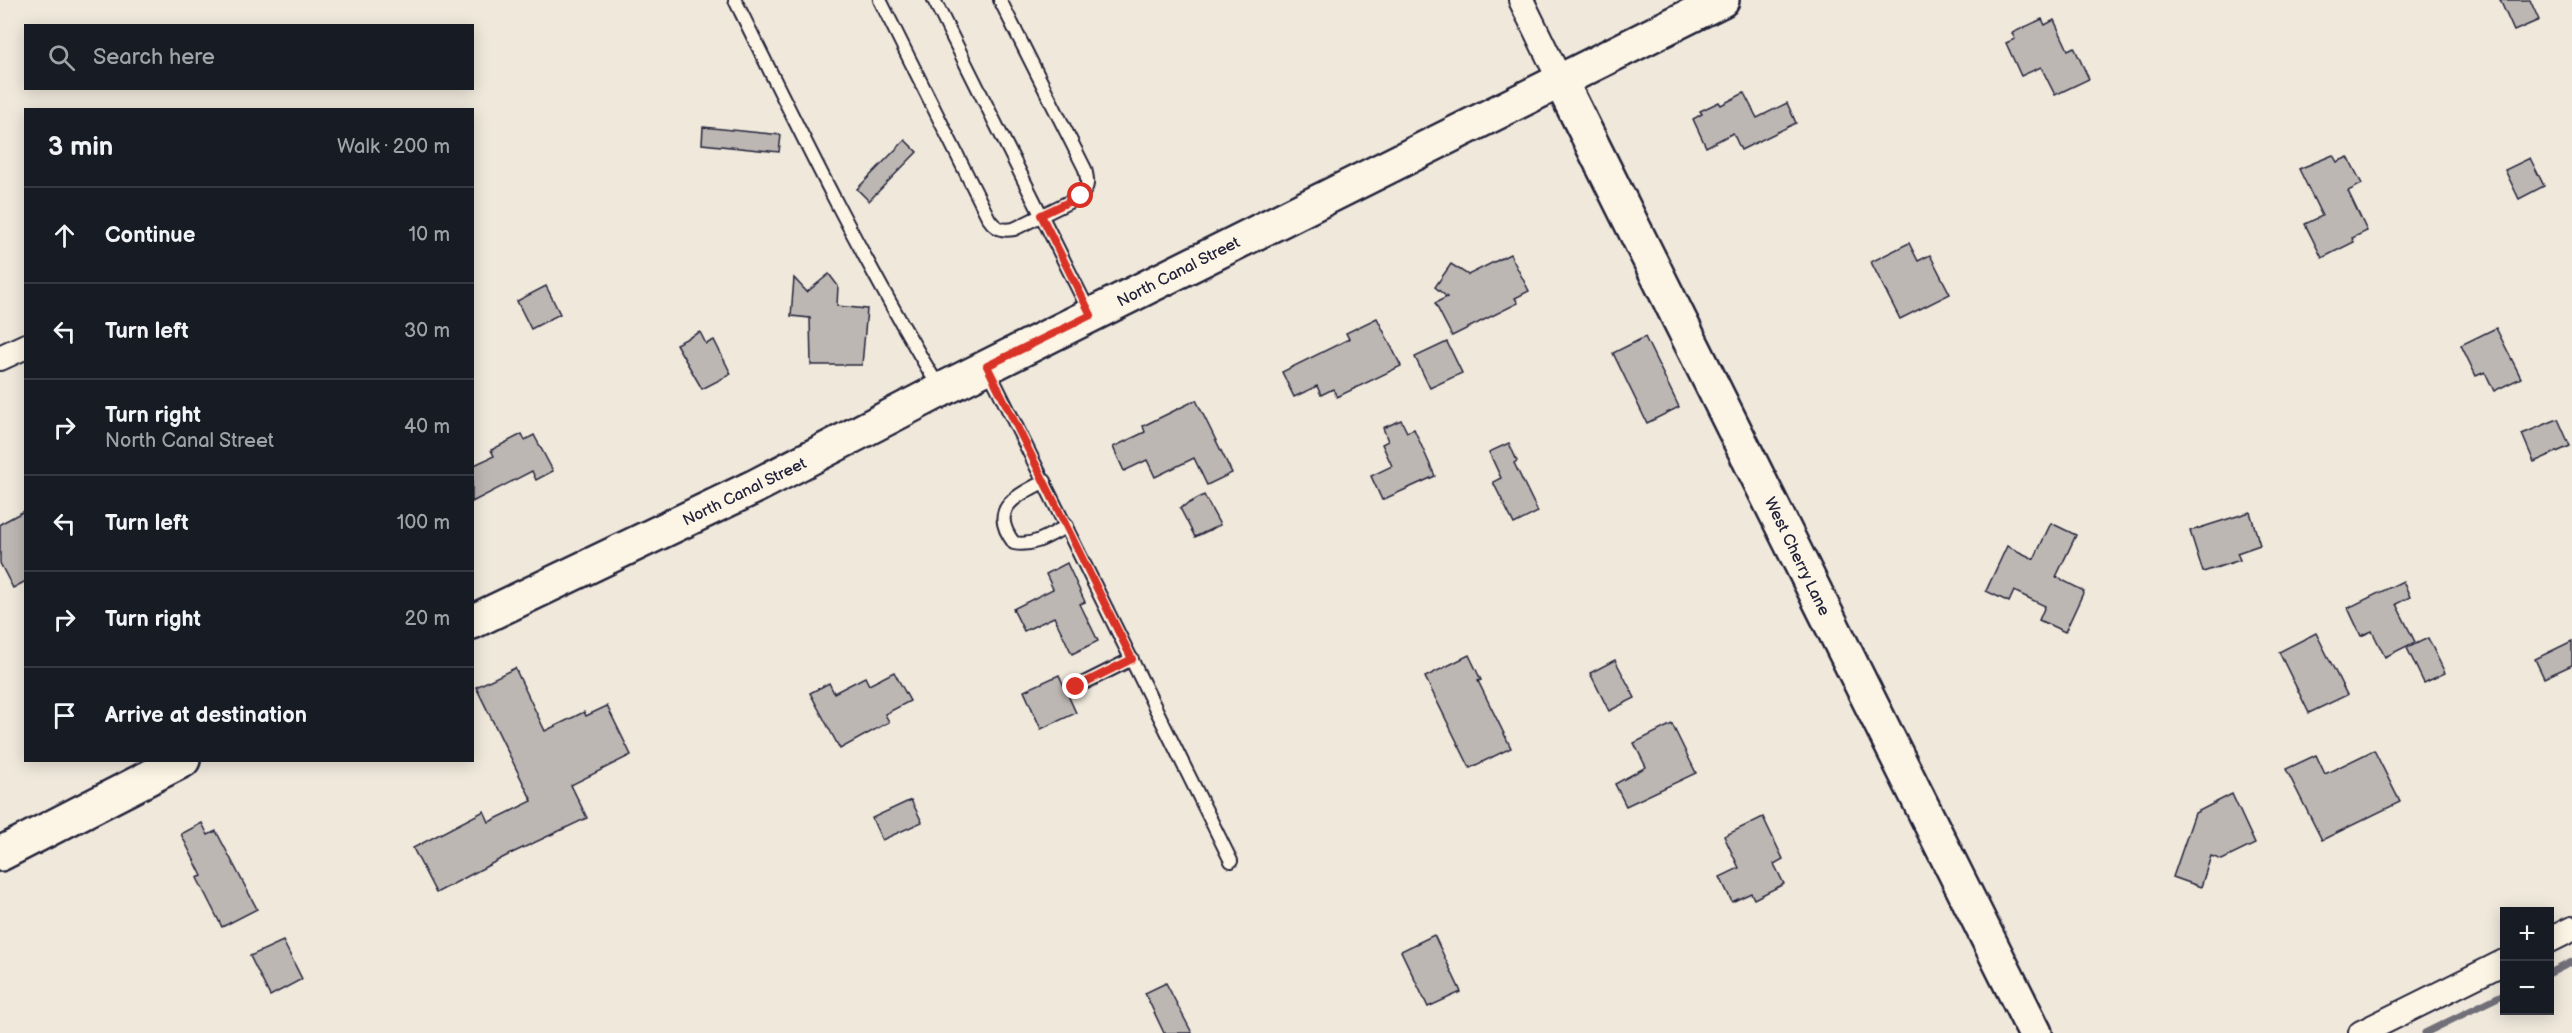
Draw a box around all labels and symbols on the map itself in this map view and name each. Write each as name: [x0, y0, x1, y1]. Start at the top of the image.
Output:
route start: [1067, 182, 1093, 208]
street label: North Canal Street: [1114, 233, 1243, 311]
street label: North Canal Street: [680, 454, 810, 531]
street label: West Cherry Lane: [1760, 494, 1834, 619]
route end: [1062, 673, 1088, 699]

